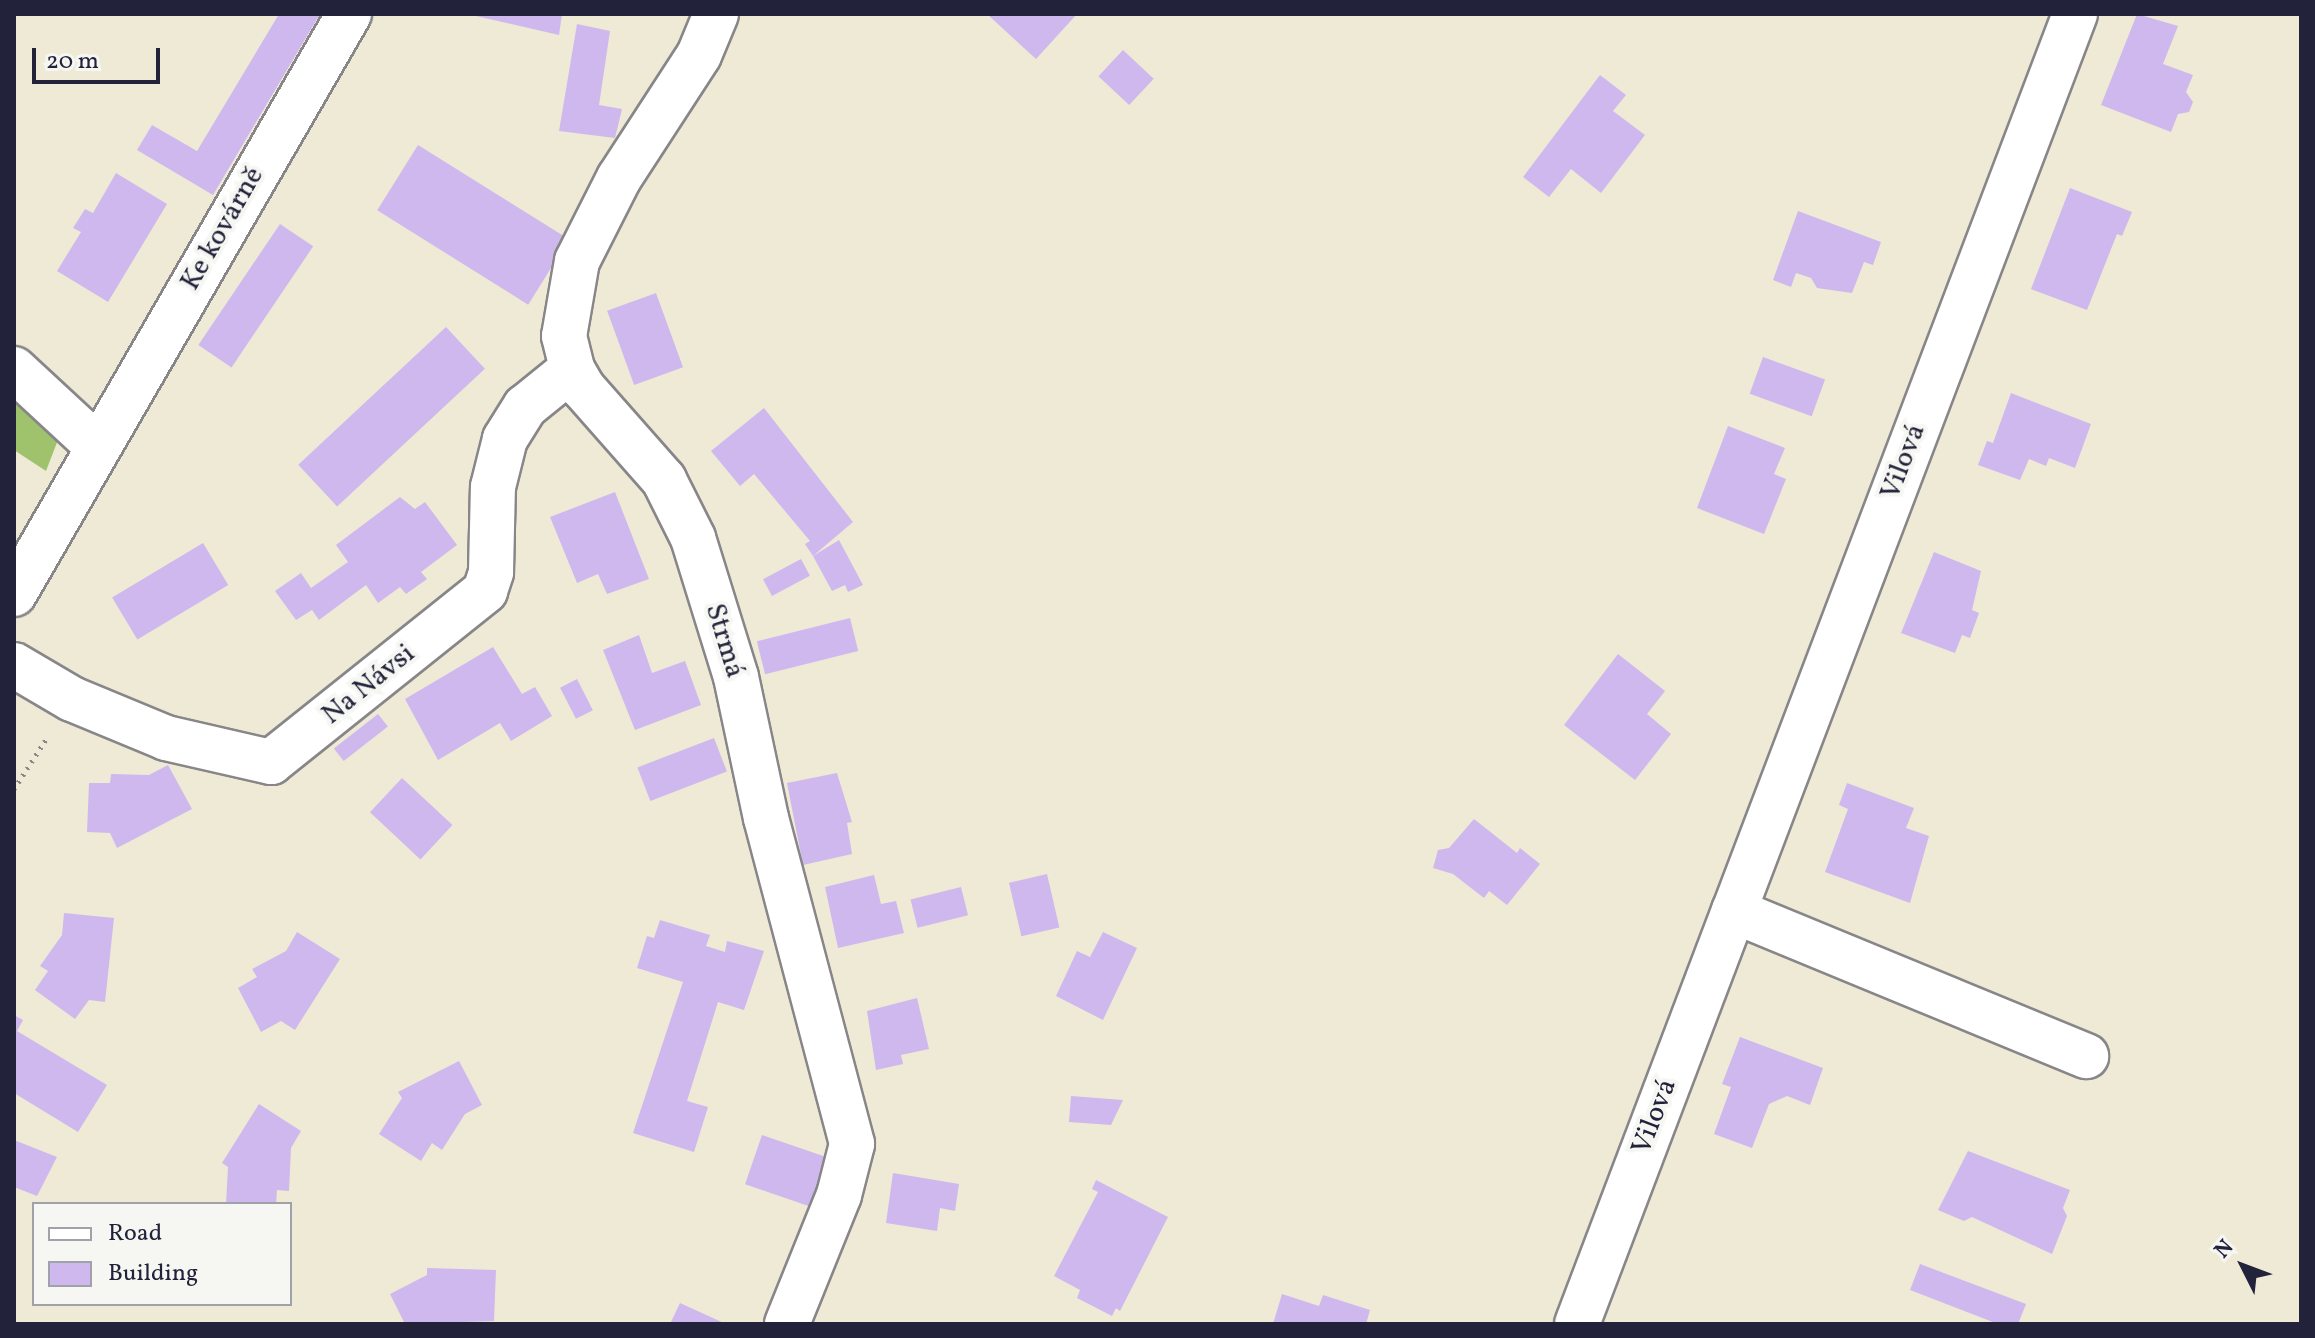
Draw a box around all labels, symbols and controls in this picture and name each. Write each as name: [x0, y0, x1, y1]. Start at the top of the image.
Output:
scale bar: [36, 32, 164, 82]
text: 20 m: [46, 45, 99, 79]
street label: Ke kovárně: [174, 161, 272, 297]
street label: Vilová: [1874, 420, 1934, 504]
street label: Strmá: [697, 600, 751, 682]
street label: Na Návsi: [316, 638, 422, 732]
street label: Vilová: [1625, 1075, 1685, 1159]
legend: [32, 1202, 292, 1306]
text: Road: [108, 1217, 162, 1251]
north arrow: [2203, 1226, 2283, 1306]
text: N: [2208, 1233, 2242, 1266]
text: Building: [108, 1257, 198, 1291]

